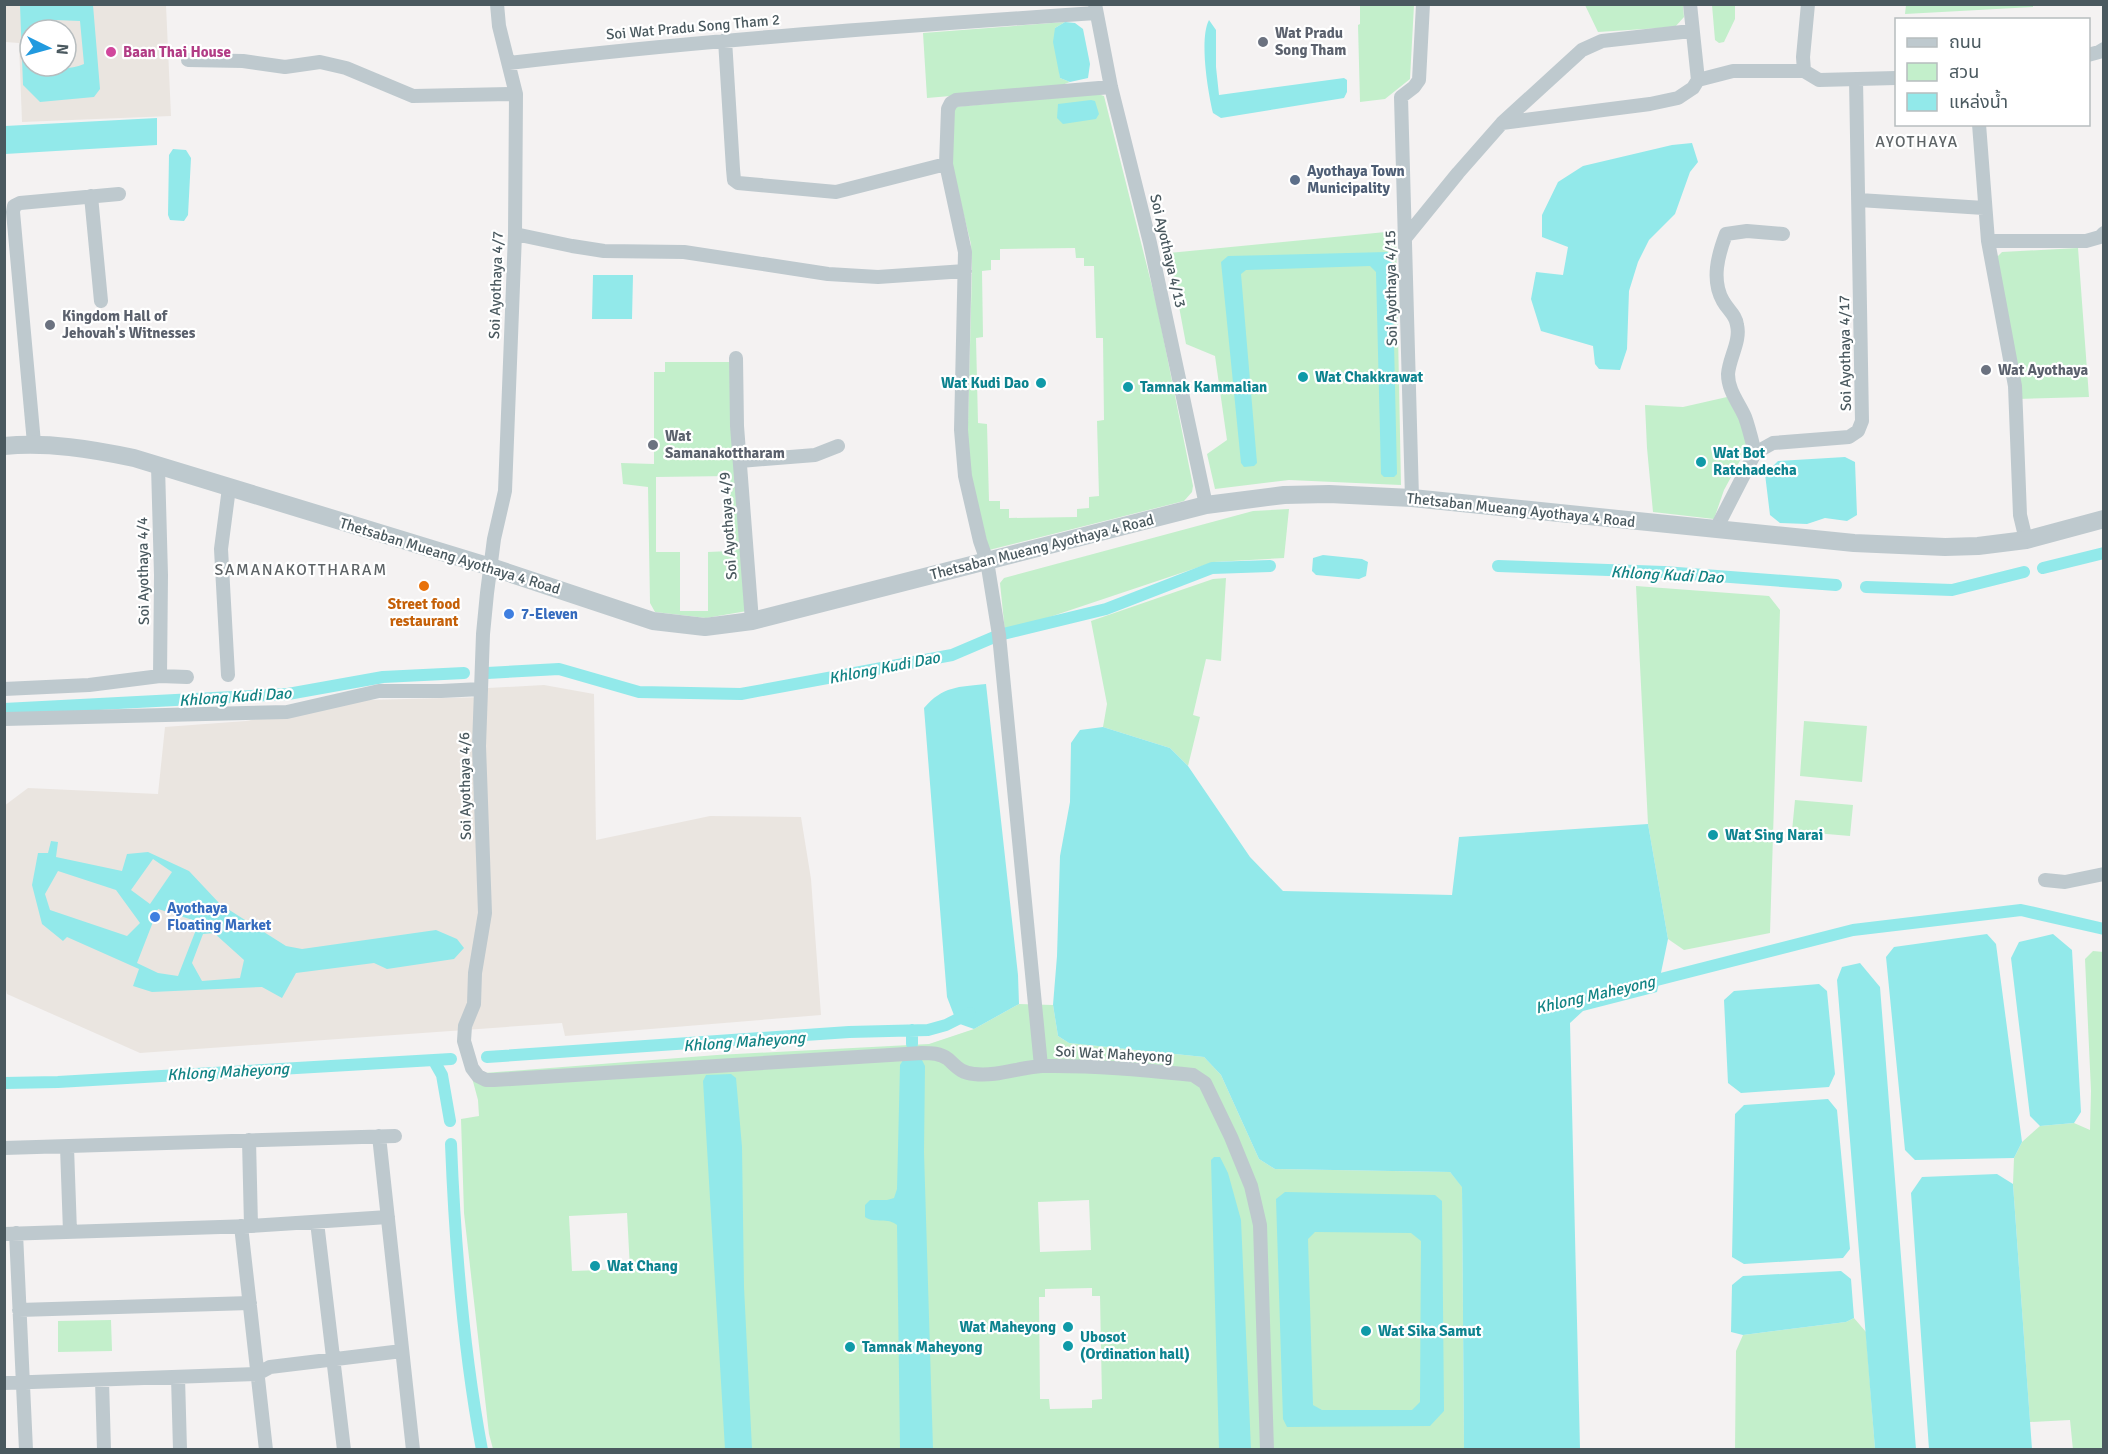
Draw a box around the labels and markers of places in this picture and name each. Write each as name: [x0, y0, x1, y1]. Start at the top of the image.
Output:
place label: Wat Pradu Song Tham: [1275, 24, 1346, 59]
marker: Wat Pradu Song Tham: [1256, 35, 1270, 49]
place label: Baan Thai House: [123, 43, 231, 61]
marker: Baan Thai House: [104, 45, 118, 59]
place label: Ayothaya Town Municipality: [1307, 162, 1405, 197]
marker: Ayothaya Town Municipality: [1288, 173, 1302, 187]
place label: Kingdom Hall of Jehovah's Witnesses: [62, 307, 196, 342]
marker: Kingdom Hall of Jehovah's Witnesses: [43, 318, 57, 332]
place label: Wat Ayothaya: [1998, 361, 2089, 379]
marker: Wat Ayothaya: [1979, 363, 1993, 377]
place label: Wat Chakkrawat: [1315, 368, 1423, 386]
marker: Wat Chakkrawat: [1296, 370, 1310, 384]
place label: Wat Kudi Dao: [941, 374, 1029, 392]
marker: Wat Kudi Dao: [1034, 376, 1048, 390]
place label: Tamnak Kammalian: [1140, 378, 1267, 396]
marker: Tamnak Kammalian: [1121, 380, 1135, 394]
place label: Wat Samanakottharam: [665, 427, 785, 462]
marker: Wat Samanakottharam: [646, 438, 660, 452]
place label: Wat Bot Ratchadecha: [1713, 444, 1797, 479]
marker: Wat Bot Ratchadecha: [1694, 455, 1708, 469]
marker: Street food restaurant: [417, 579, 431, 593]
place label: Street food restaurant: [388, 595, 460, 630]
place label: 7-Eleven: [521, 605, 578, 623]
marker: 7-Eleven: [502, 607, 516, 621]
place label: Wat Sing Narai: [1725, 826, 1823, 844]
marker: Wat Sing Narai: [1706, 828, 1720, 842]
place label: Ayothaya Floating Market: [167, 899, 272, 934]
marker: Ayothaya Floating Market: [148, 910, 162, 924]
place label: Wat Chang: [607, 1257, 678, 1275]
marker: Wat Chang: [588, 1259, 602, 1273]
place label: Wat Maheyong: [959, 1318, 1056, 1336]
marker: Wat Maheyong: [1061, 1320, 1075, 1334]
place label: Wat Sika Samut: [1378, 1322, 1482, 1340]
marker: Wat Sika Samut: [1359, 1324, 1373, 1338]
place label: Ubosot (Ordination hall): [1080, 1328, 1190, 1363]
place label: Tamnak Maheyong: [862, 1338, 982, 1356]
marker: Ubosot (Ordination hall): [1061, 1339, 1075, 1353]
marker: Tamnak Maheyong: [843, 1340, 857, 1354]

